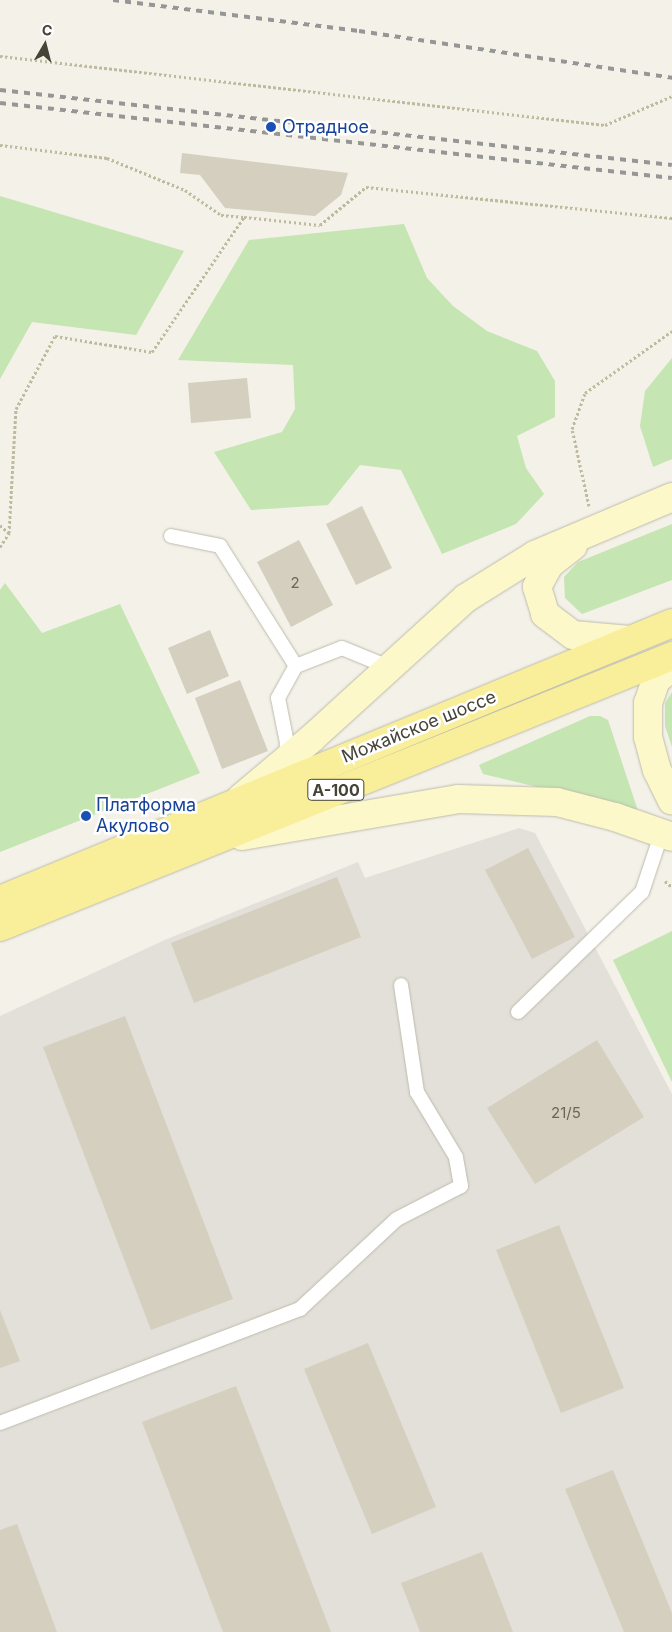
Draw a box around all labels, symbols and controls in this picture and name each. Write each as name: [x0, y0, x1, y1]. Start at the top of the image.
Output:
north arrow: [20, 20, 70, 70]
text: С: [41, 21, 53, 39]
place label: Отрадное: [282, 116, 369, 138]
marker: Отрадное: [264, 120, 278, 134]
house number: 2: [290, 574, 300, 592]
street label: Можайское шоссе: [339, 686, 499, 768]
road number: А-100: [307, 776, 365, 804]
place label: Платформа Акулово: [96, 795, 196, 838]
marker: Платформа Акулово: [80, 810, 92, 822]
house number: 21/5: [551, 1104, 581, 1122]

